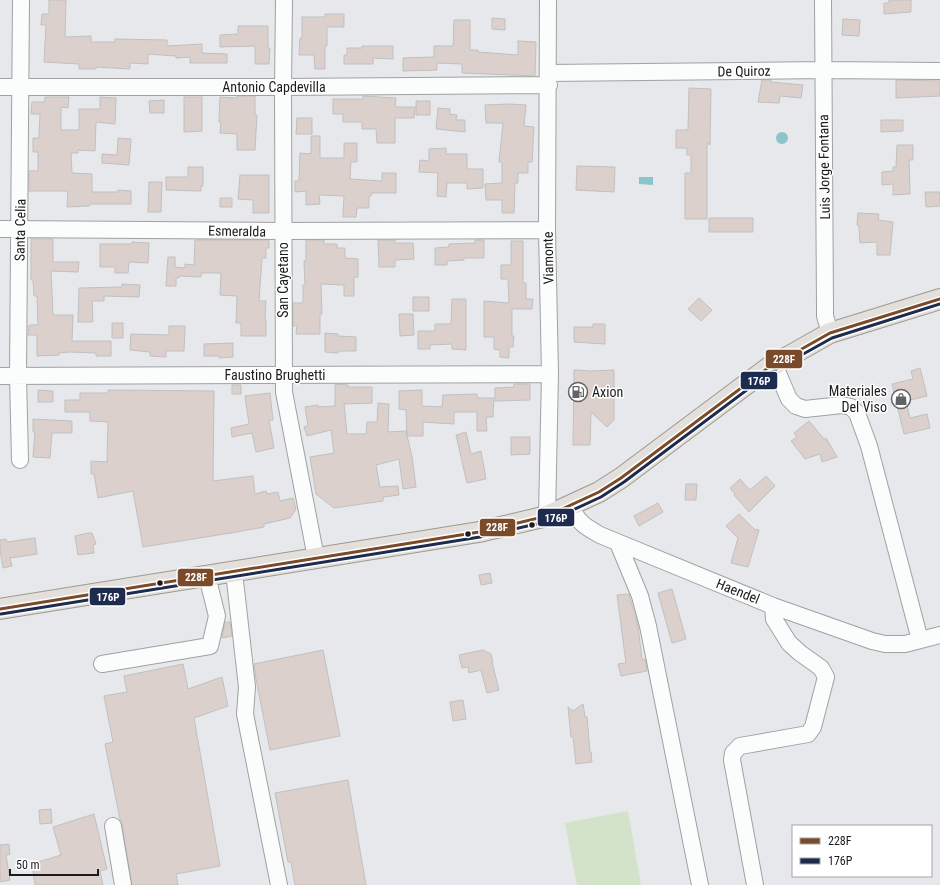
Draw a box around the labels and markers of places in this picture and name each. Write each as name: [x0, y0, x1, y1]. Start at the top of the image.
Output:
fuel station icon: Axion: [567, 381, 589, 403]
place label: Materiales Del Viso: [829, 383, 887, 415]
place label: Axion: [592, 384, 623, 400]
shop icon: Materiales Del Viso: [890, 388, 912, 410]
unlabelled marker: [527, 520, 537, 530]
unlabelled marker: [463, 529, 473, 539]
unlabelled marker: [155, 578, 165, 588]

